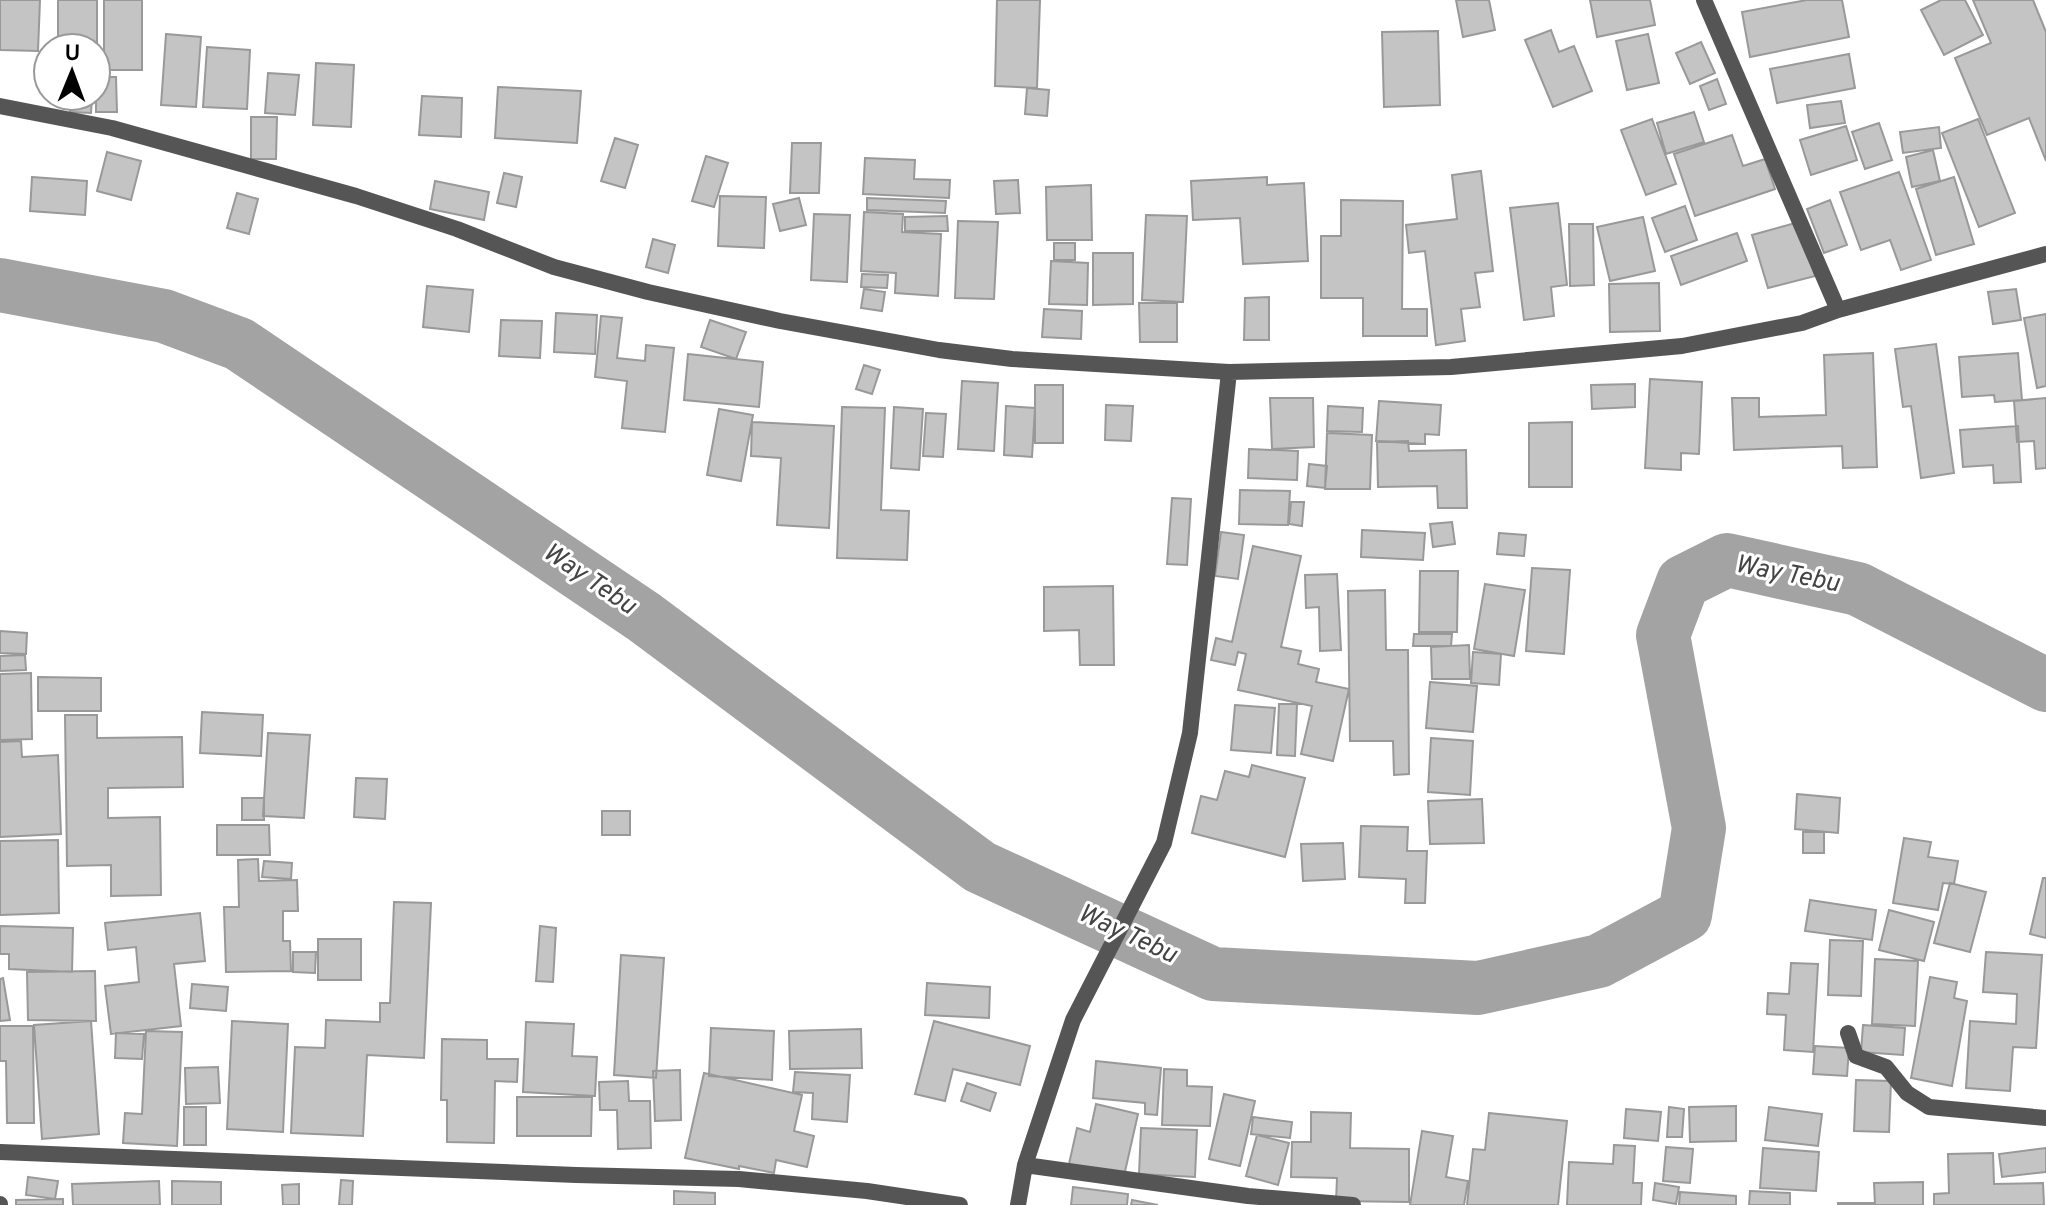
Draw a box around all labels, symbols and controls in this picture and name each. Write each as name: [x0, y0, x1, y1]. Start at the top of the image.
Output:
north arrow: [32, 32, 112, 112]
text: U: [64, 41, 80, 68]
water label: Way Tebu: [536, 537, 643, 624]
water label: Way Tebu: [1732, 549, 1843, 601]
water label: Way Tebu: [1072, 898, 1183, 973]

